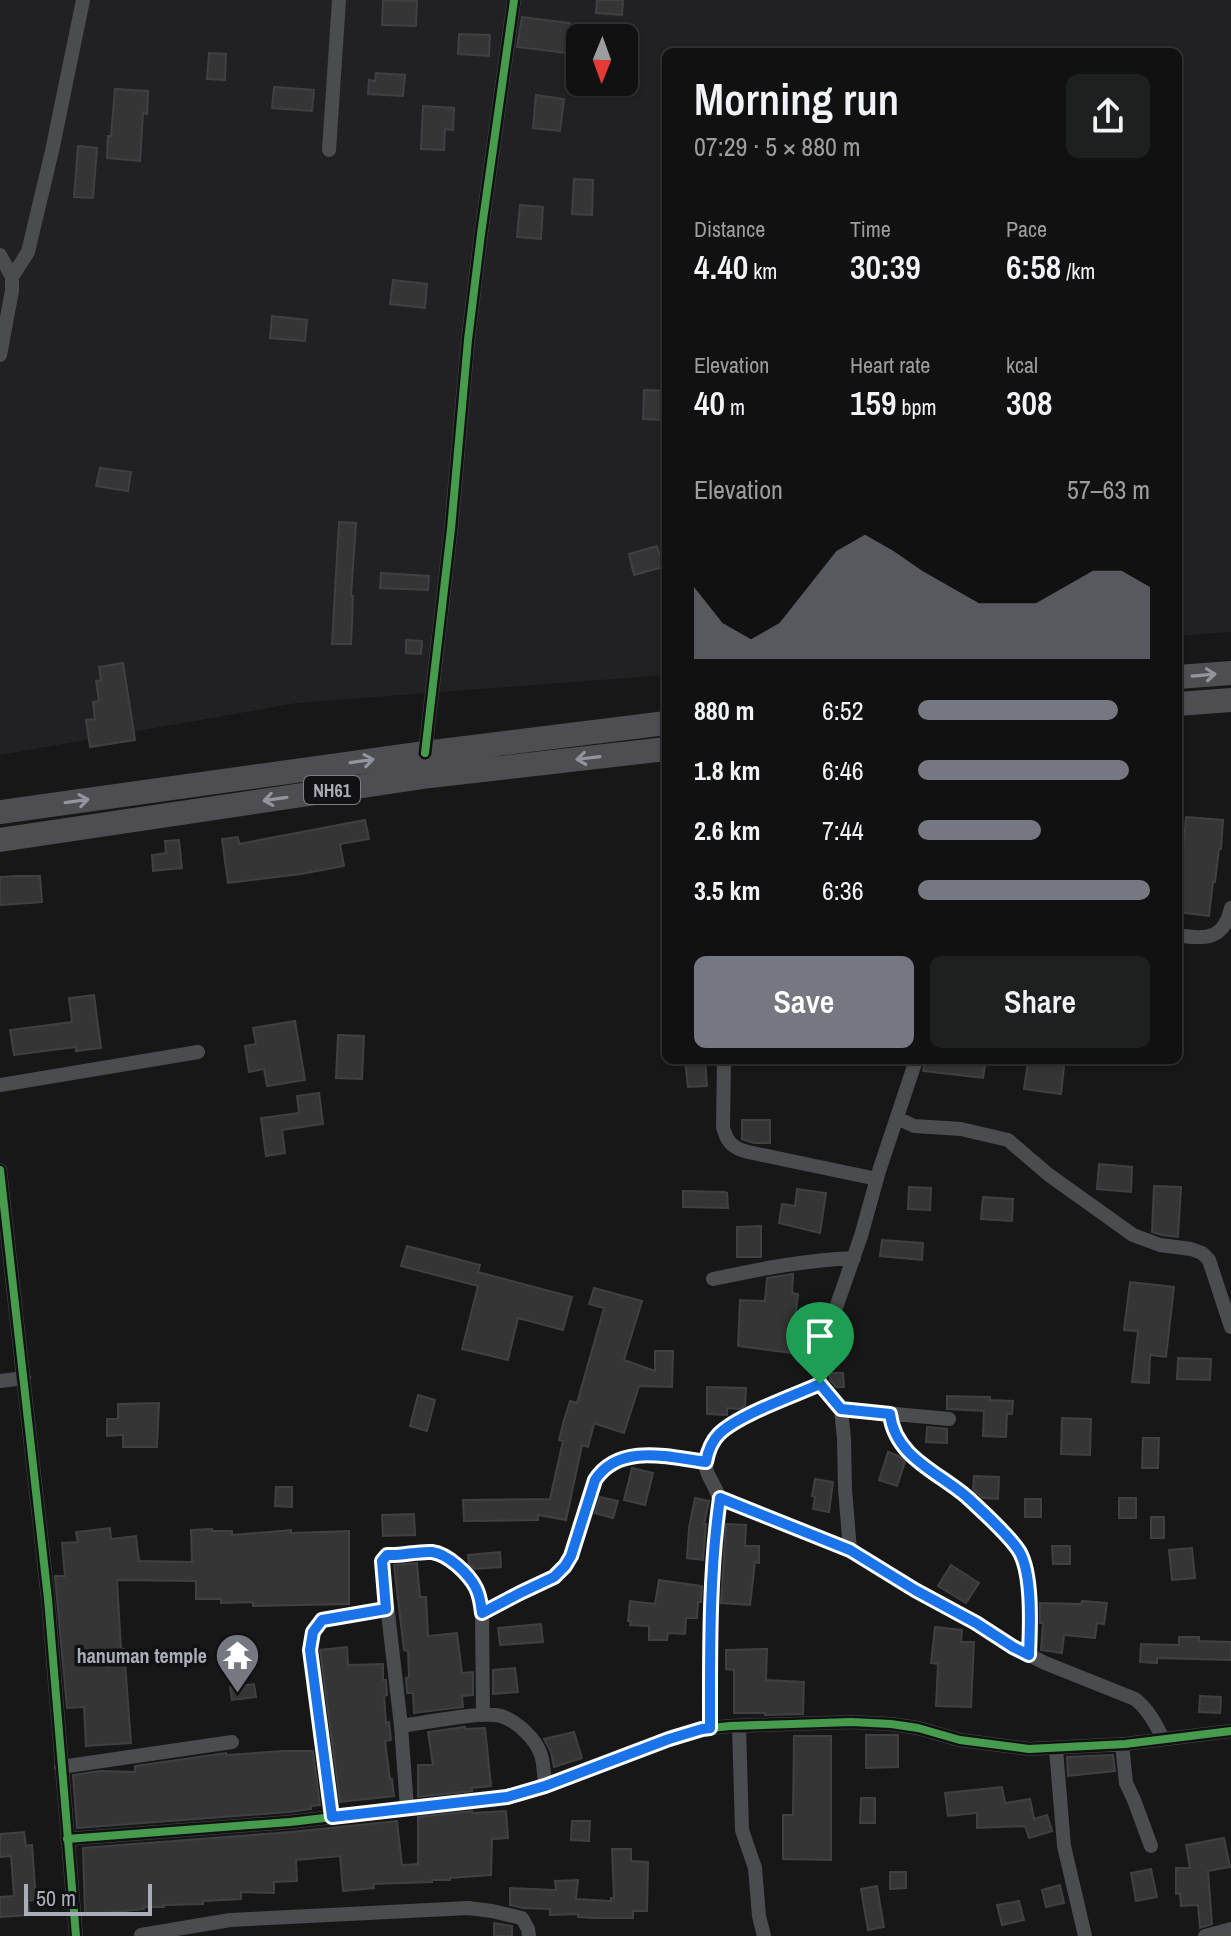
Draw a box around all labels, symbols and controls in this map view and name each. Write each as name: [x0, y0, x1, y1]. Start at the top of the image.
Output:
north arrow: [566, 24, 638, 96]
map controls: [566, 24, 638, 96]
text: Morning run: [694, 69, 899, 129]
button: share: [1066, 74, 1150, 158]
text: 07:29 · 5 × 880 m: [694, 129, 861, 164]
text: Distance: [694, 214, 765, 244]
text: Time: [850, 214, 891, 244]
text: Pace: [1006, 214, 1047, 244]
text: 4.40: [694, 244, 748, 290]
text: 30:39: [850, 244, 921, 290]
text: 6:58: [1006, 244, 1061, 290]
text: km: [748, 256, 777, 286]
text: /km: [1061, 256, 1095, 286]
text: Elevation: [694, 350, 769, 380]
text: Heart rate: [850, 350, 930, 380]
text: kcal: [1006, 350, 1038, 380]
text: 40: [694, 380, 725, 426]
text: 159: [850, 380, 897, 426]
text: 308: [1006, 380, 1053, 426]
text: m: [725, 392, 745, 422]
text: bpm: [897, 392, 937, 422]
text: Elevation: [694, 472, 783, 507]
text: 57–63 m: [1067, 472, 1150, 507]
one-way arrow: [1191, 667, 1217, 682]
text: 880 m: [694, 693, 754, 728]
text: 6:52: [822, 693, 864, 728]
one-way arrow: [576, 750, 602, 765]
one-way arrow: [349, 753, 375, 768]
text: 1.8 km: [694, 753, 760, 788]
text: 6:46: [822, 753, 864, 788]
road number: NH61: [304, 776, 360, 804]
one-way arrow: [263, 792, 288, 807]
one-way arrow: [64, 793, 89, 808]
text: 2.6 km: [694, 813, 760, 848]
text: 7:44: [822, 813, 864, 848]
text: 3.5 km: [694, 873, 760, 908]
text: 6:36: [822, 873, 864, 908]
button: Save: [694, 956, 914, 1048]
button: Share: [930, 956, 1150, 1048]
pin: [786, 1302, 854, 1384]
icon: arrive: [798, 1314, 842, 1358]
temple icon: hanuman temple: [214, 1631, 262, 1694]
place label: hanuman temple: [77, 1642, 207, 1669]
scale bar: [24, 1880, 152, 1916]
text: 50 m: [36, 1883, 76, 1913]

